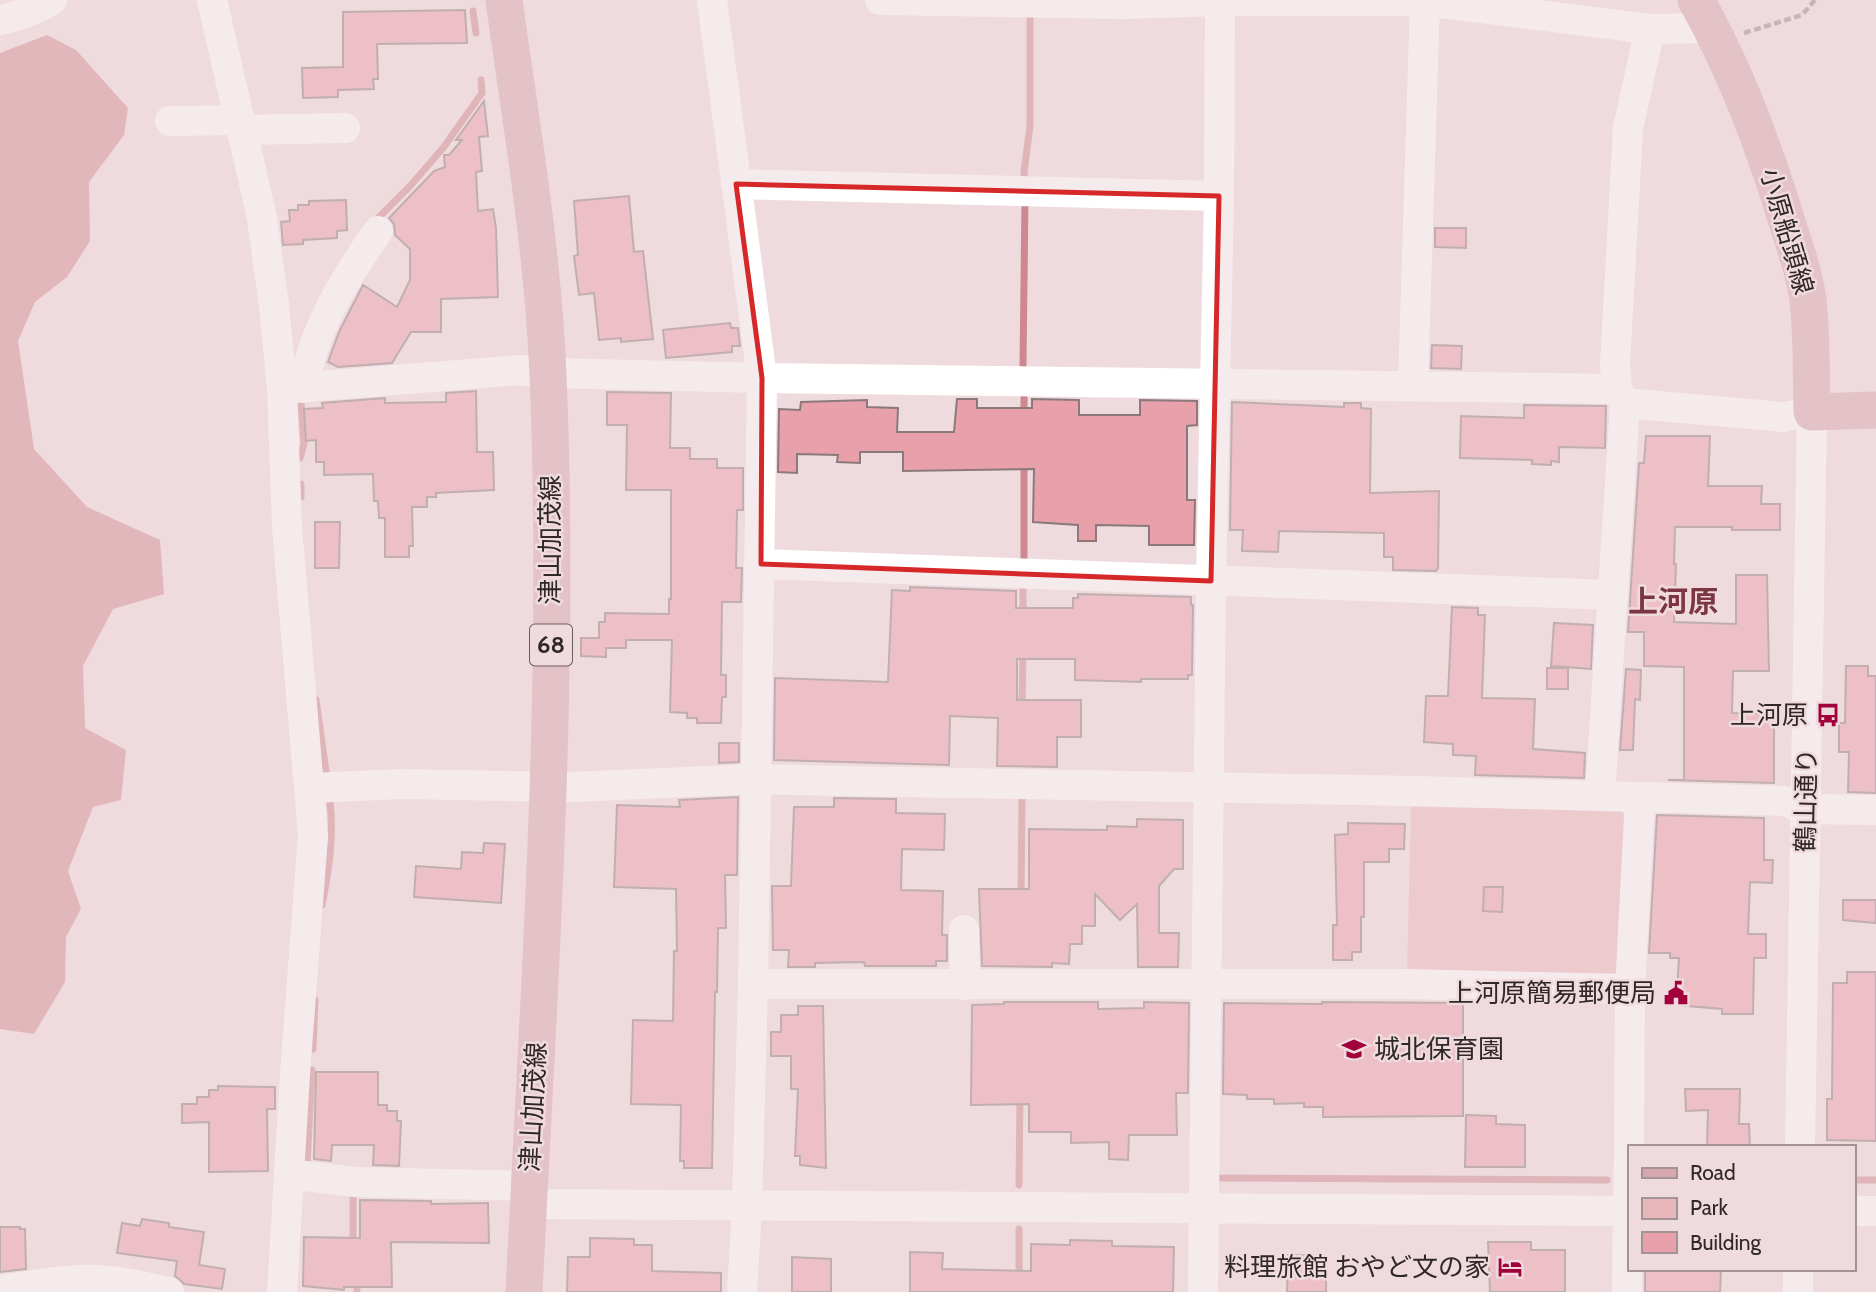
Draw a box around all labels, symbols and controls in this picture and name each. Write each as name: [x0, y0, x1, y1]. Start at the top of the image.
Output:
street label: 小原船頭線: [1754, 164, 1820, 298]
street label: 津山加茂線: [534, 475, 566, 605]
district label: 上河原: [1628, 583, 1718, 620]
road number: 68: [530, 624, 572, 666]
place label: 上河原: [1730, 699, 1808, 731]
bus stop icon: 上河原: [1814, 701, 1842, 729]
street label: 鶴山通り: [1789, 748, 1823, 852]
place label: 上河原簡易郵便局: [1448, 977, 1656, 1009]
public building icon: 上河原簡易郵便局: [1662, 979, 1690, 1007]
place label: 城北保育園: [1374, 1033, 1504, 1065]
school or university icon: 城北保育園: [1340, 1035, 1368, 1063]
street label: 津山加茂線: [514, 1041, 552, 1173]
legend: [1628, 1145, 1855, 1271]
text: Road: [1690, 1160, 1736, 1185]
text: Park: [1690, 1195, 1728, 1220]
text: Building: [1690, 1230, 1762, 1255]
place label: 料理旅館 おやど文の家: [1224, 1251, 1490, 1283]
hotel icon: 料理旅館 おやど文の家: [1496, 1253, 1524, 1281]

